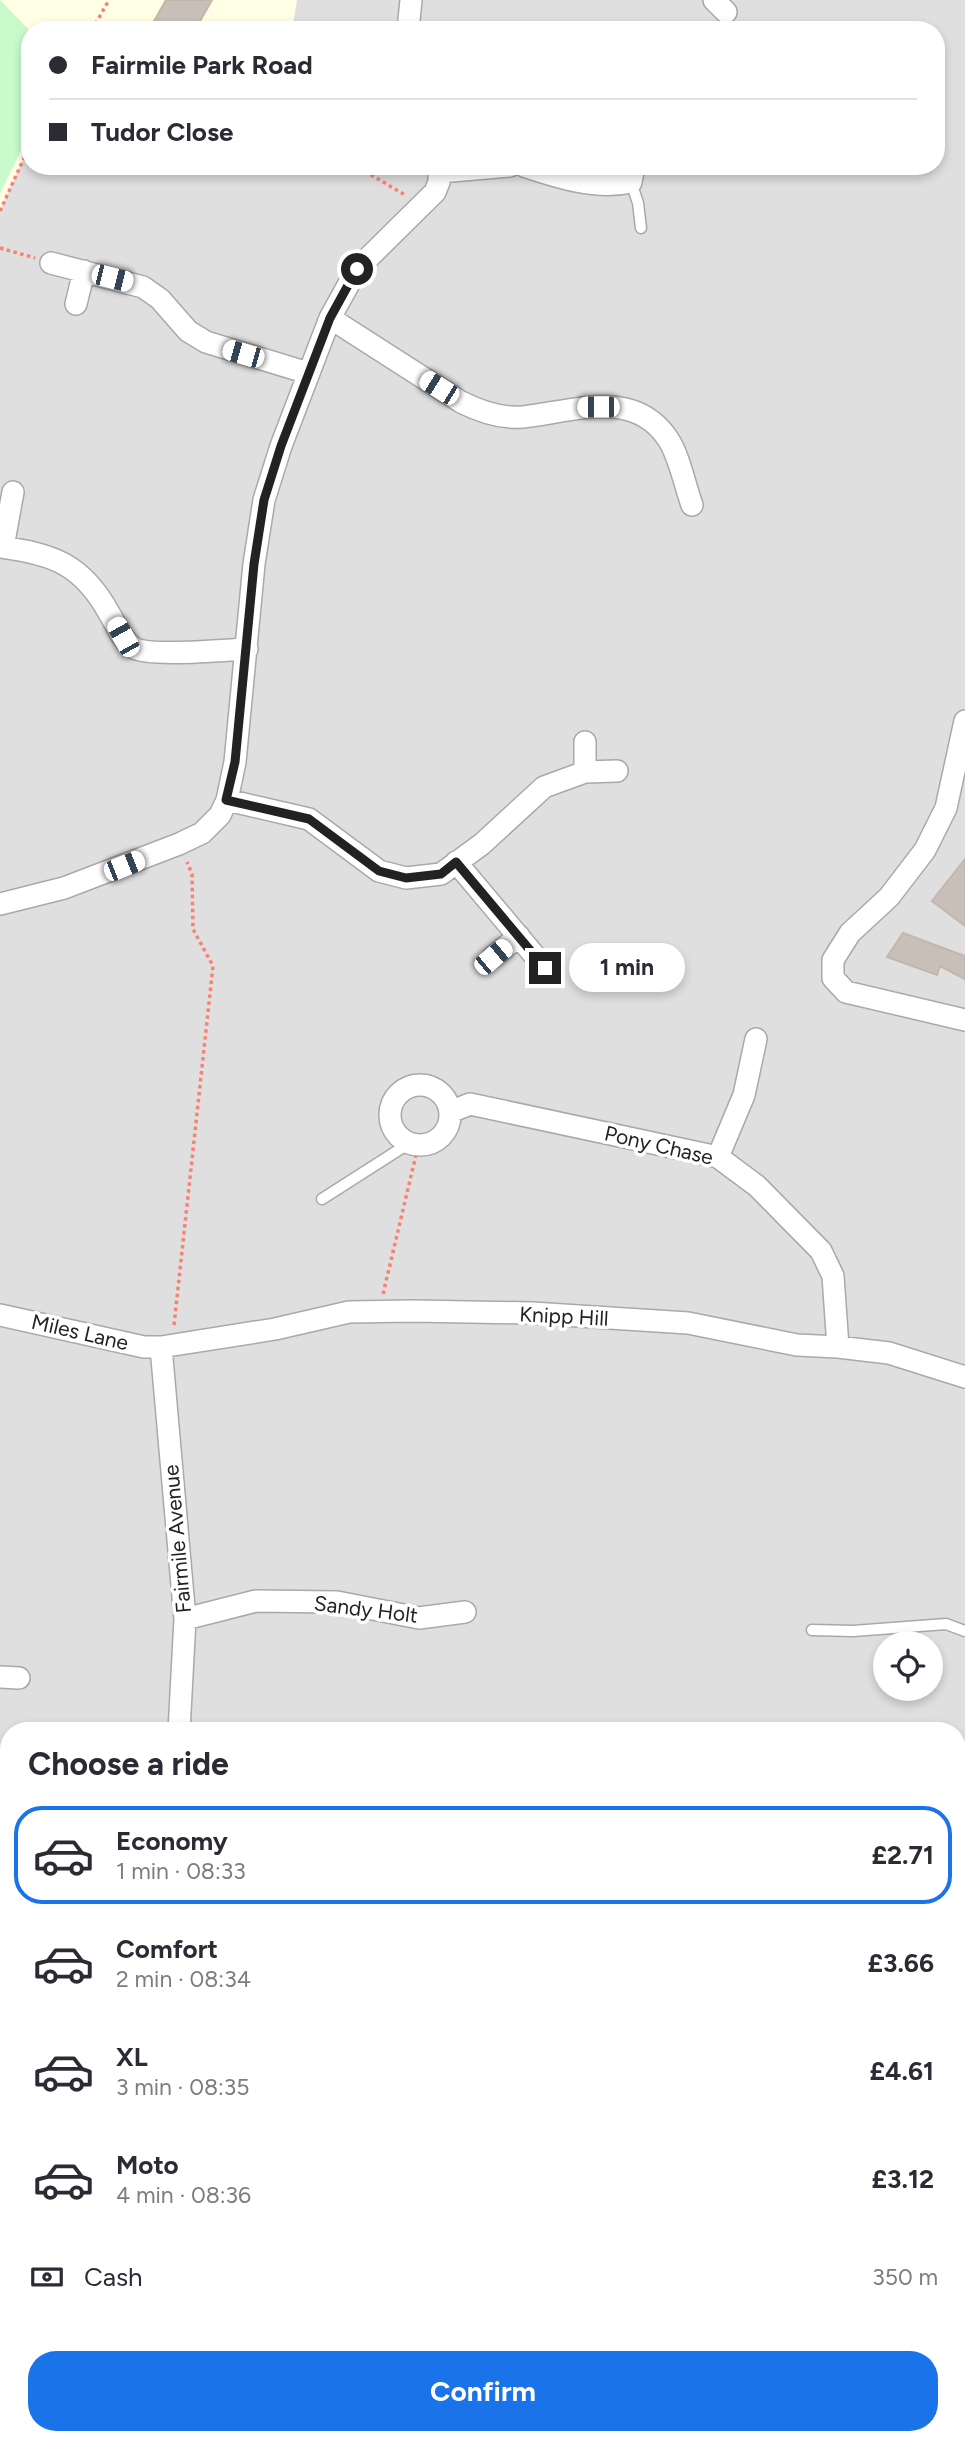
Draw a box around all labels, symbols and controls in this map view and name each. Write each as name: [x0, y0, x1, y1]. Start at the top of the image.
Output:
text: Fairmile Park Road: [91, 49, 313, 81]
text: Tudor Close: [91, 116, 233, 148]
route start: [341, 253, 373, 285]
car: [90, 263, 135, 293]
car: [220, 338, 267, 370]
car: [416, 368, 463, 408]
car: [578, 397, 620, 418]
car: [104, 614, 143, 660]
car: [101, 848, 148, 884]
car: [471, 935, 516, 979]
callout: 1 min: [570, 944, 685, 992]
route end: [529, 952, 561, 984]
text: 1 min: [600, 953, 654, 981]
street label: Pony Chase: [602, 1120, 716, 1170]
street label: Knipp Hill: [519, 1301, 609, 1331]
street label: Miles Lane: [29, 1309, 131, 1355]
street label: Fairmile Avenue: [158, 1464, 196, 1614]
street label: Sandy Holt: [313, 1590, 419, 1628]
map controls: [873, 1631, 943, 1701]
button: locate: [873, 1631, 943, 1701]
text: Choose a ride: [28, 1745, 229, 1783]
icon: car: [32, 1824, 95, 1887]
text: Economy: [116, 1825, 228, 1857]
text: £2.71: [872, 1839, 934, 1871]
text: 1 min · 08:33: [116, 1857, 246, 1885]
icon: car: [32, 1932, 95, 1995]
text: Comfort: [116, 1933, 218, 1965]
text: £3.66: [867, 1947, 934, 1979]
text: 2 min · 08:34: [116, 1965, 251, 1993]
icon: car: [32, 2040, 95, 2103]
text: XL: [116, 2041, 148, 2073]
text: £4.61: [870, 2055, 934, 2087]
text: 3 min · 08:35: [116, 2073, 250, 2101]
icon: car: [32, 2148, 95, 2211]
text: Moto: [116, 2149, 179, 2181]
text: £3.12: [872, 2163, 934, 2195]
text: 4 min · 08:36: [116, 2181, 251, 2209]
icon: cash: [28, 2258, 66, 2296]
text: Cash: [84, 2261, 143, 2293]
text: 350 m: [872, 2263, 938, 2291]
button: Confirm: [28, 2351, 938, 2431]

